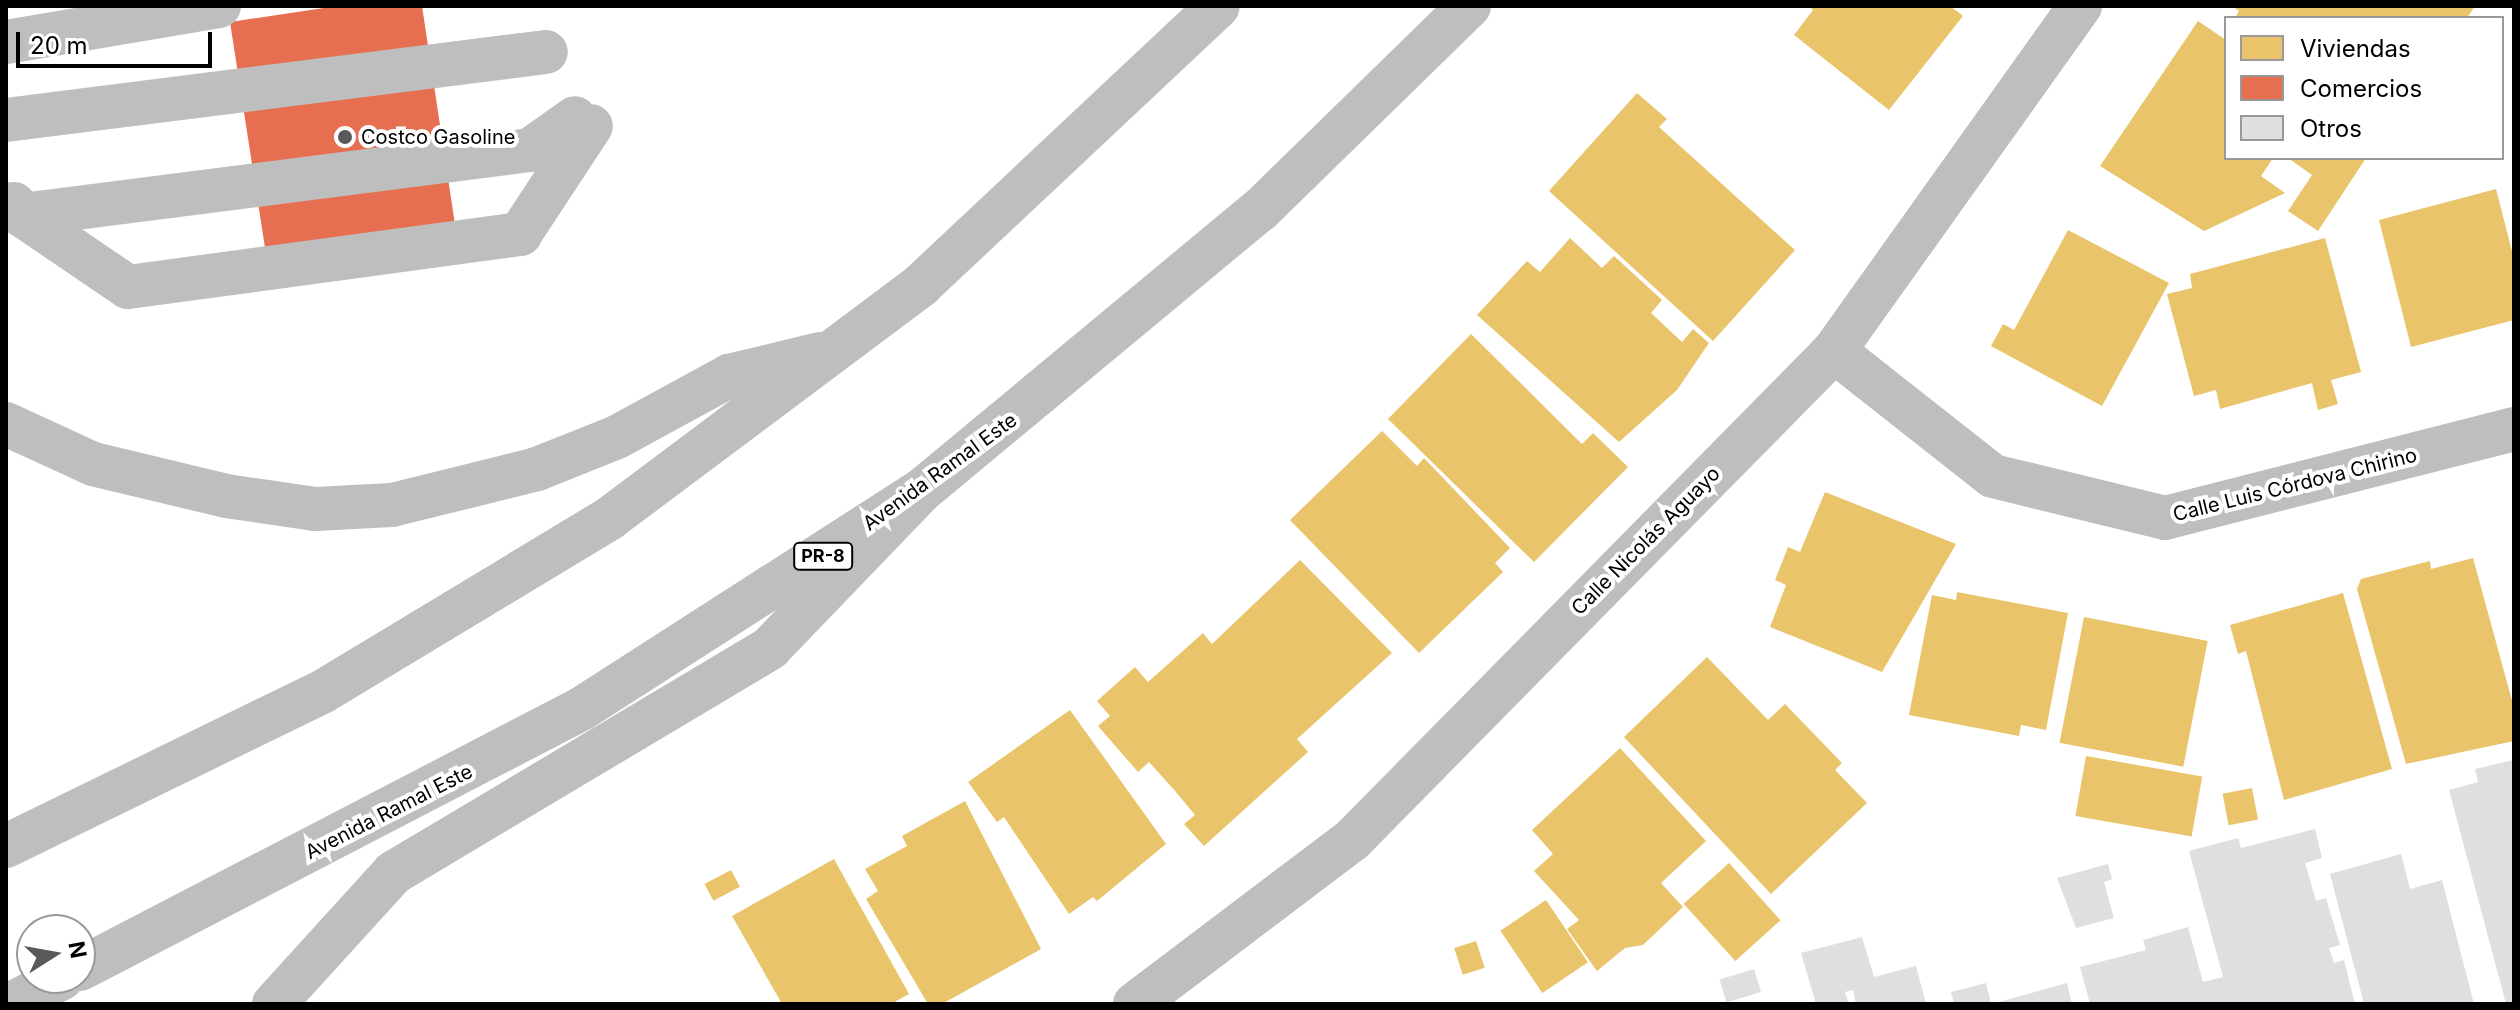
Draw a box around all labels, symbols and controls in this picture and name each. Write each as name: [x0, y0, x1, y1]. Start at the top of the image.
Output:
scale bar: [20, 16, 216, 66]
legend: [2224, 16, 2504, 160]
text: 20 m: [30, 31, 88, 60]
text: Viviendas: [2300, 34, 2411, 63]
text: Comercios: [2300, 74, 2422, 103]
text: Otros: [2300, 114, 2362, 143]
place label: Costco Gasoline: [361, 125, 515, 149]
marker: Costco Gasoline: [336, 128, 354, 146]
street label: Avenida Ramal Este: [858, 408, 1022, 536]
street label: Calle Luis Córdova Chirino: [2171, 443, 2419, 527]
street label: Calle Nicolás Aguayo: [1567, 462, 1725, 620]
road number: PR-8: [793, 542, 853, 570]
street label: Avenida Ramal Este: [301, 759, 477, 865]
north arrow: [16, 914, 96, 994]
text: N: [63, 939, 92, 961]

